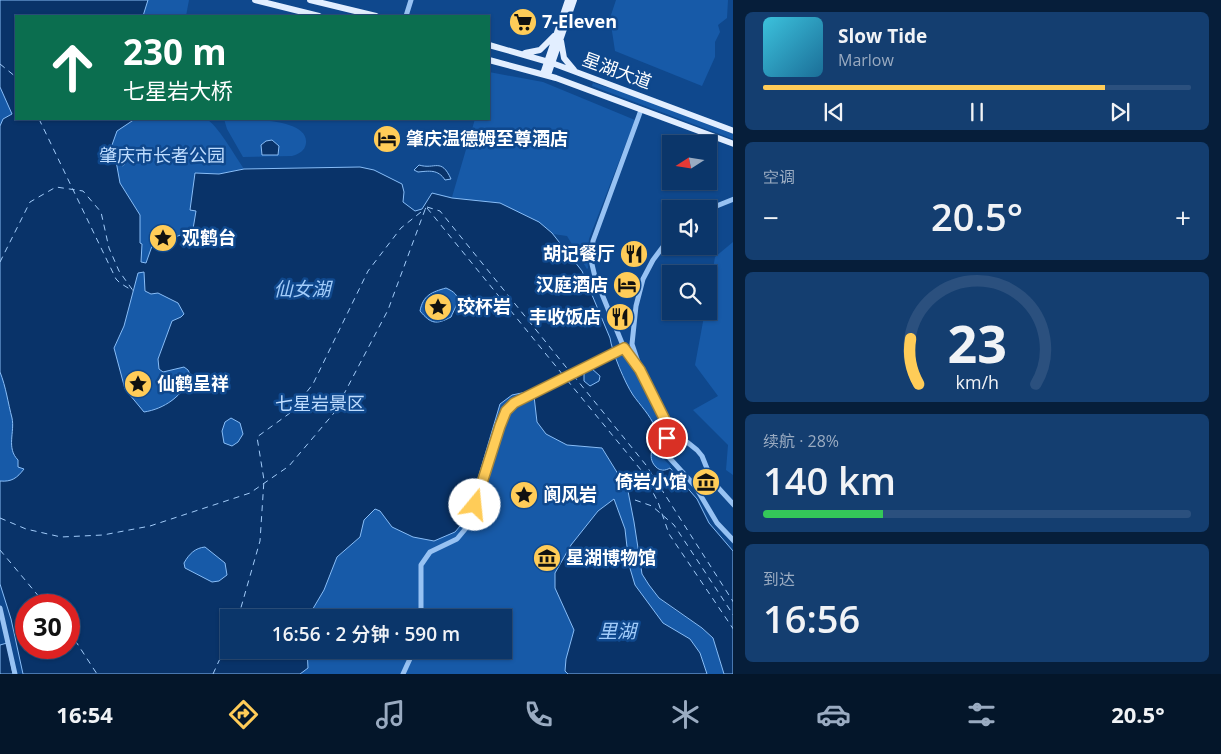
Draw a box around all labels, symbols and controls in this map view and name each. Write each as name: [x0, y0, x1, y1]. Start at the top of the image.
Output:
supermarket icon: 7-Eleven: [508, 7, 538, 37]
place label: 7-Eleven: [542, 9, 617, 33]
text: Slow Tide: [838, 23, 927, 49]
text: 230 m: [123, 28, 227, 75]
icon: ahead: [40, 35, 105, 100]
street label: 星湖大道: [579, 46, 655, 94]
text: Marlow: [838, 49, 894, 71]
text: 七星岩大桥: [123, 75, 233, 105]
icon: previous: [820, 98, 848, 126]
icon: pause: [963, 98, 991, 126]
icon: next: [1106, 98, 1134, 126]
hotel icon: 肇庆温德姆至尊酒店: [372, 124, 402, 154]
place label: 肇庆温德姆至尊酒店: [406, 126, 568, 150]
north arrow: [662, 135, 718, 190]
map controls: [662, 135, 717, 320]
park label: 肇庆市长者公园: [99, 143, 225, 167]
text: 空调: [763, 166, 795, 188]
text: 20.5°: [931, 190, 1023, 242]
text: −: [763, 198, 779, 236]
text: +: [1175, 198, 1191, 236]
button: sound: [662, 200, 717, 255]
place icon: 观鹤台: [148, 223, 178, 253]
place label: 观鹤台: [182, 225, 236, 249]
restaurant icon: 胡记餐厅: [619, 239, 649, 269]
place label: 胡记餐厅: [543, 241, 615, 265]
button: search: [662, 265, 717, 320]
hotel icon: 汉庭酒店: [612, 270, 642, 300]
place label: 汉庭酒店: [536, 272, 608, 296]
water label: 仙女湖: [273, 276, 333, 302]
place icon: 珓杯岩: [423, 292, 453, 322]
place label: 珓杯岩: [457, 294, 511, 318]
restaurant icon: 丰收饭店: [605, 302, 635, 332]
place label: 丰收饭店: [529, 304, 601, 328]
text: 23: [947, 307, 1007, 378]
place icon: 仙鹤呈祥: [123, 369, 153, 399]
text: km/h: [955, 370, 999, 394]
place label: 仙鹤呈祥: [157, 371, 229, 395]
park label: 七星岩景区: [275, 391, 365, 415]
pin: [646, 417, 688, 459]
icon: arrive: [653, 424, 681, 452]
text: 续航 · 28%: [763, 430, 839, 452]
text: 140 km: [763, 454, 896, 506]
museum icon: 倚岩小馆: [691, 467, 721, 497]
place label: 倚岩小馆: [615, 469, 687, 493]
position arrow: [448, 478, 500, 530]
place icon: 阆风岩: [509, 480, 539, 510]
place label: 阆风岩: [543, 482, 597, 506]
museum icon: 星湖博物馆: [532, 543, 562, 573]
place label: 星湖博物馆: [566, 545, 656, 569]
text: 到达: [763, 568, 795, 590]
text: 16:56: [763, 592, 860, 644]
speed limit sign: 30: [15, 594, 80, 659]
water label: 里湖: [598, 618, 639, 644]
text: 16:56 · 2 分钟 · 590 m: [272, 621, 460, 647]
icon: directions: [226, 697, 261, 732]
icon: music: [373, 697, 408, 732]
icon: phone: [521, 697, 556, 732]
icon: climate: [668, 697, 703, 732]
icon: car: [816, 697, 851, 732]
icon: filters: [964, 697, 999, 732]
text: 16:54: [56, 699, 113, 729]
text: 20.5°: [1111, 699, 1165, 729]

